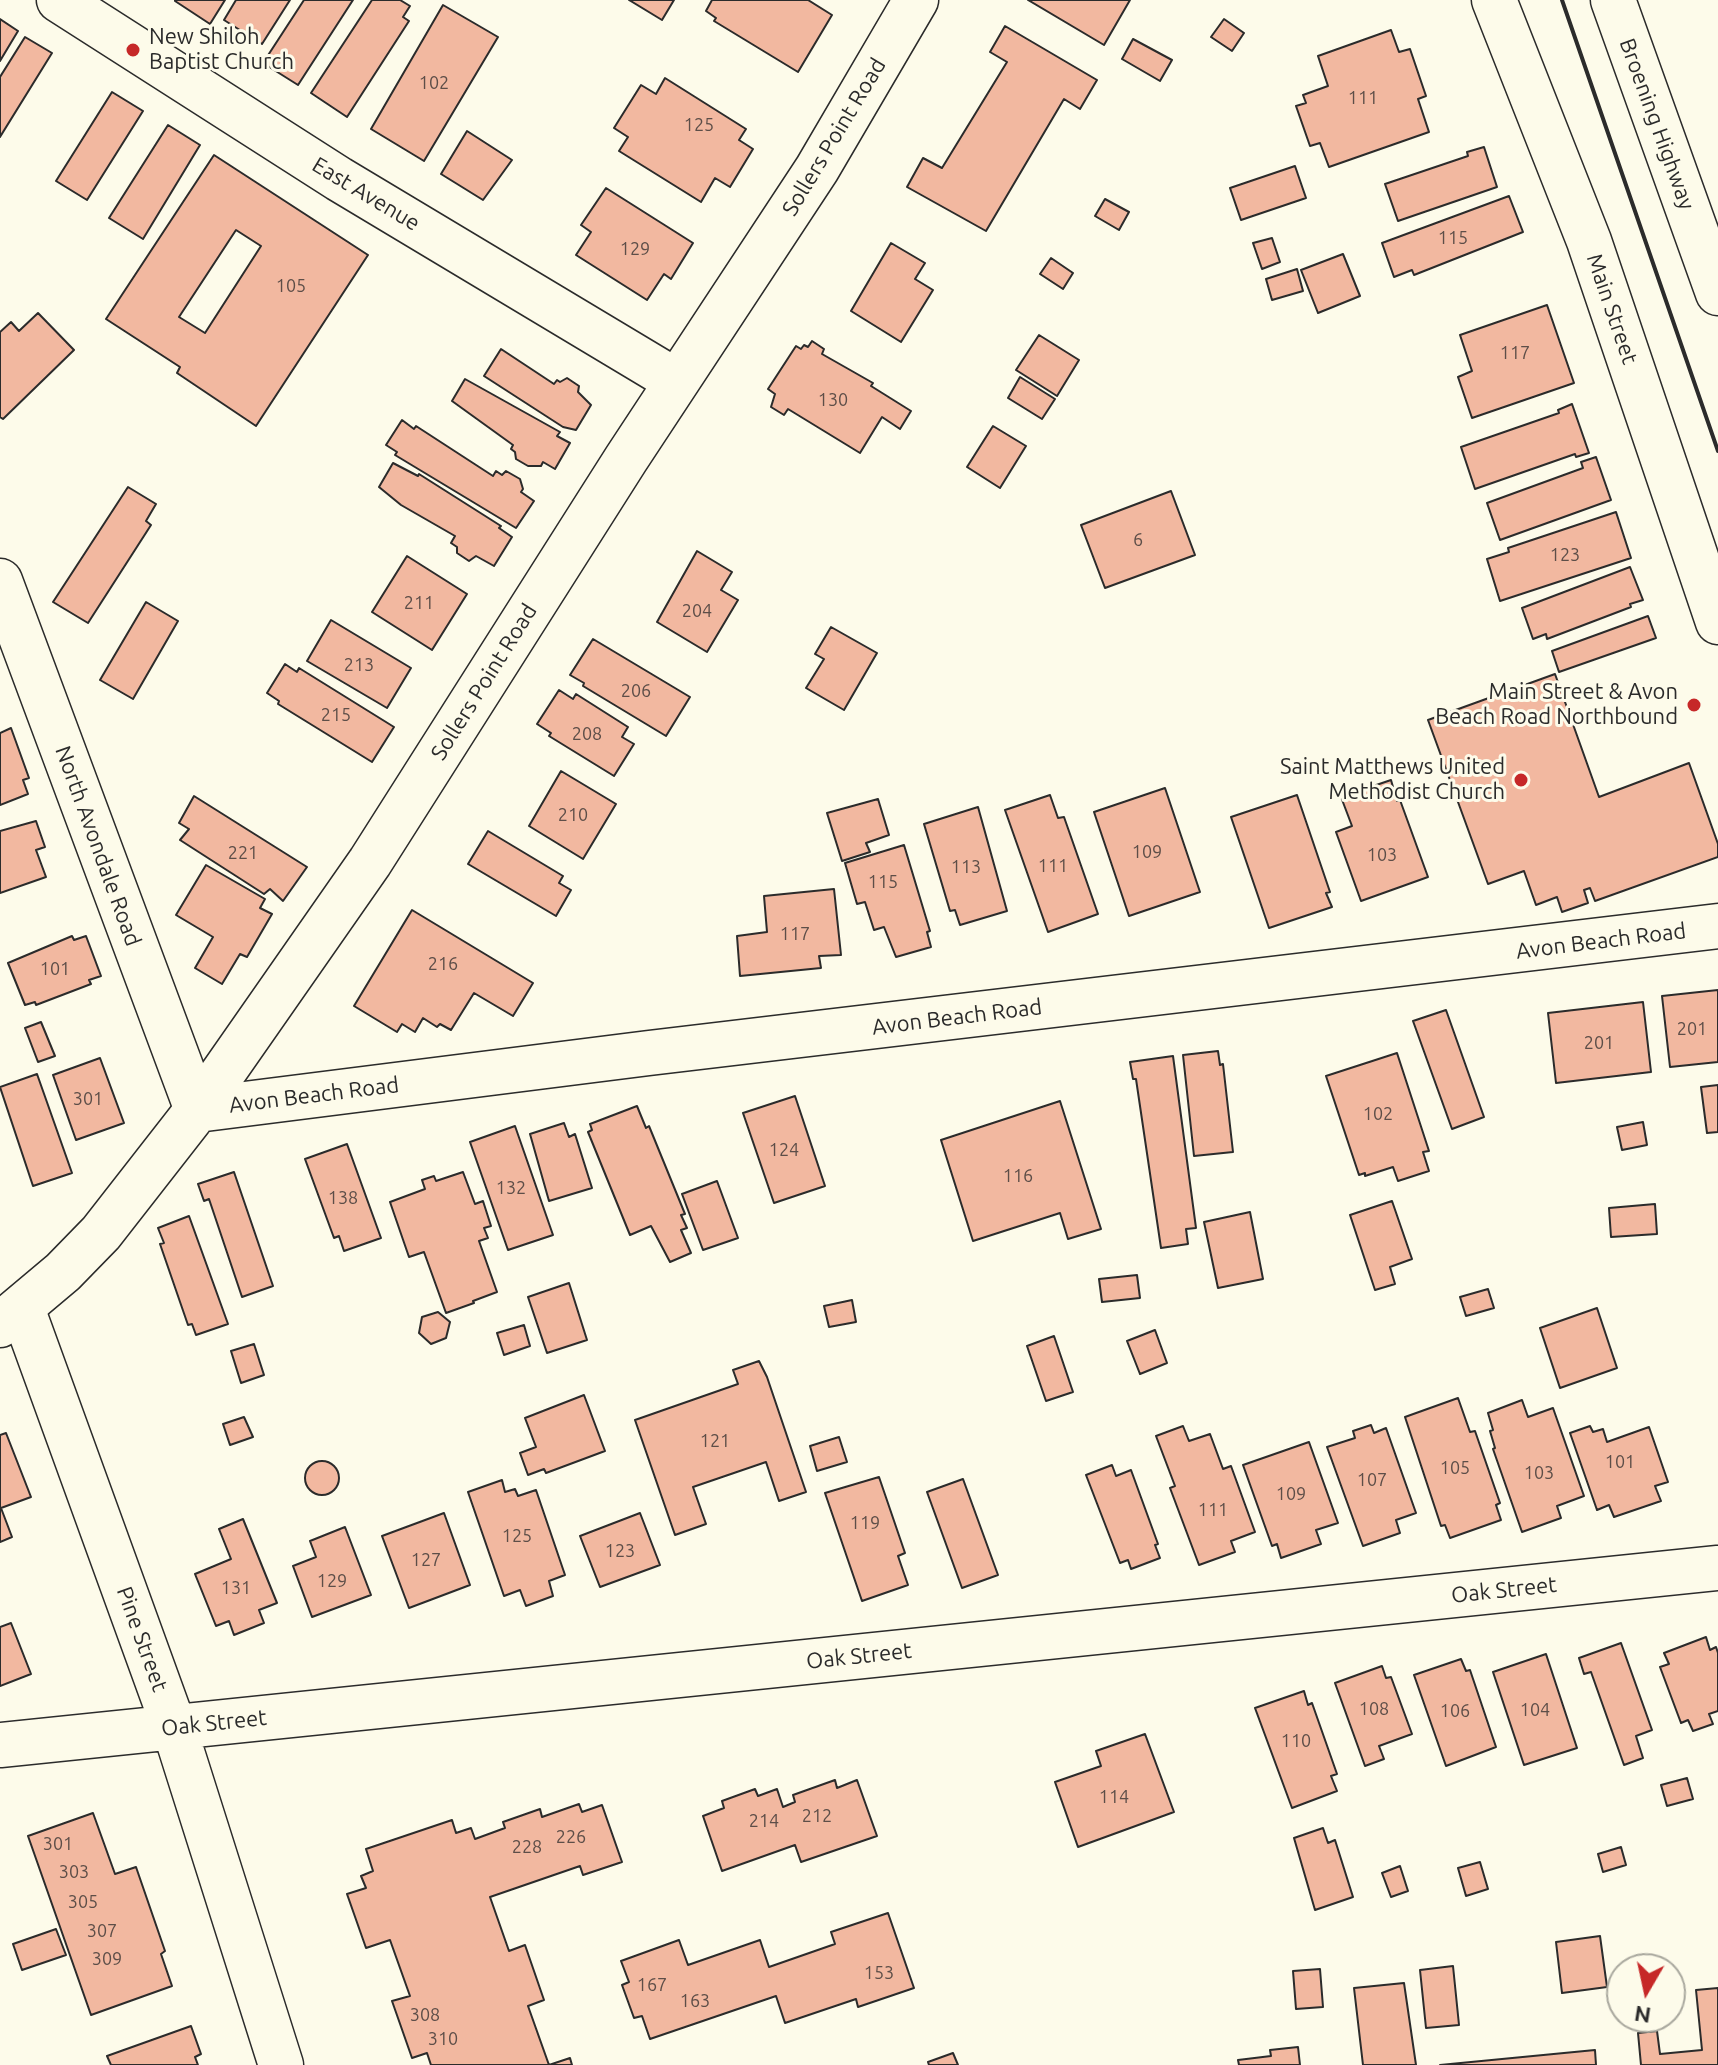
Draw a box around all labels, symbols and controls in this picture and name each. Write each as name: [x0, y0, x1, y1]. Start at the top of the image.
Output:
place label: New Shiloh Baptist Church: [149, 24, 294, 76]
street label: Broening Highway: [1614, 35, 1700, 213]
marker: New Shiloh Baptist Church: [124, 41, 142, 59]
street label: Sollers Point Road: [777, 53, 891, 221]
house number: 102: [419, 72, 449, 94]
house number: 111: [1348, 87, 1378, 109]
house number: 125: [684, 114, 714, 136]
street label: East Avenue: [307, 152, 425, 236]
house number: 115: [1438, 227, 1468, 249]
house number: 129: [620, 238, 650, 260]
street label: Main Street: [1581, 250, 1643, 368]
house number: 105: [276, 275, 306, 297]
house number: 117: [1500, 342, 1530, 364]
house number: 130: [818, 389, 848, 411]
house number: 6: [1133, 529, 1143, 551]
house number: 123: [1550, 544, 1580, 566]
house number: 211: [404, 592, 434, 614]
street label: Sollers Point Road: [425, 599, 543, 765]
house number: 204: [682, 600, 712, 622]
house number: 213: [344, 654, 374, 676]
place label: Main Street & Avon Beach Road Northbound: [1435, 679, 1678, 730]
house number: 206: [621, 680, 651, 702]
marker: Main Street & Avon Beach Road Northbound: [1685, 696, 1703, 714]
house number: 215: [321, 704, 351, 726]
house number: 208: [572, 723, 602, 745]
street label: North Avondale Road: [49, 742, 147, 950]
place label: Saint Matthews United Methodist Church: [1280, 754, 1505, 806]
marker: Saint Matthews United Methodist Church: [1512, 771, 1530, 789]
house number: 210: [558, 804, 588, 826]
house number: 109: [1132, 841, 1162, 863]
house number: 221: [228, 842, 258, 864]
house number: 103: [1367, 844, 1397, 866]
house number: 111: [1038, 855, 1068, 877]
house number: 113: [951, 856, 981, 878]
house number: 115: [868, 871, 898, 893]
street label: Avon Beach Road: [1514, 917, 1688, 965]
house number: 117: [780, 923, 810, 945]
house number: 216: [428, 953, 458, 975]
house number: 101: [40, 958, 70, 980]
street label: Avon Beach Road: [870, 993, 1044, 1041]
house number: 201: [1677, 1018, 1707, 1040]
house number: 201: [1584, 1032, 1614, 1054]
street label: Avon Beach Road: [227, 1071, 401, 1119]
house number: 301: [73, 1088, 103, 1110]
house number: 102: [1363, 1103, 1393, 1125]
house number: 124: [769, 1139, 799, 1161]
house number: 116: [1003, 1165, 1033, 1187]
house number: 132: [496, 1177, 526, 1199]
house number: 138: [328, 1187, 358, 1209]
house number: 121: [700, 1430, 730, 1452]
house number: 101: [1605, 1451, 1635, 1473]
house number: 105: [1440, 1457, 1470, 1479]
house number: 103: [1524, 1462, 1554, 1484]
house number: 107: [1357, 1469, 1387, 1491]
house number: 109: [1276, 1483, 1306, 1505]
house number: 111: [1198, 1499, 1228, 1521]
house number: 119: [850, 1512, 880, 1534]
house number: 125: [502, 1525, 532, 1547]
house number: 123: [605, 1540, 635, 1562]
house number: 127: [411, 1549, 441, 1571]
house number: 129: [317, 1570, 347, 1592]
street label: Oak Street: [1450, 1571, 1558, 1609]
house number: 131: [221, 1577, 251, 1599]
street label: Pine Street: [111, 1583, 173, 1695]
street label: Oak Street: [805, 1637, 913, 1675]
house number: 108: [1359, 1698, 1389, 1720]
house number: 104: [1520, 1699, 1550, 1721]
house number: 106: [1440, 1700, 1470, 1722]
street label: Oak Street: [160, 1704, 268, 1742]
house number: 110: [1281, 1730, 1311, 1752]
house number: 114: [1099, 1786, 1129, 1808]
house number: 212: [802, 1805, 832, 1827]
house number: 214: [749, 1810, 779, 1832]
house number: 226: [556, 1826, 586, 1848]
house number: 301: [43, 1833, 73, 1855]
house number: 228: [512, 1836, 542, 1858]
house number: 303: [59, 1861, 89, 1883]
house number: 305: [68, 1891, 98, 1913]
house number: 307: [87, 1920, 117, 1942]
house number: 309: [92, 1948, 122, 1970]
north arrow: [1606, 1953, 1686, 2033]
house number: 153: [864, 1962, 894, 1984]
house number: 167: [637, 1974, 667, 1996]
house number: 163: [680, 1990, 710, 2012]
text: N: [1632, 2002, 1653, 2029]
house number: 308: [410, 2004, 440, 2026]
house number: 310: [428, 2028, 458, 2050]

